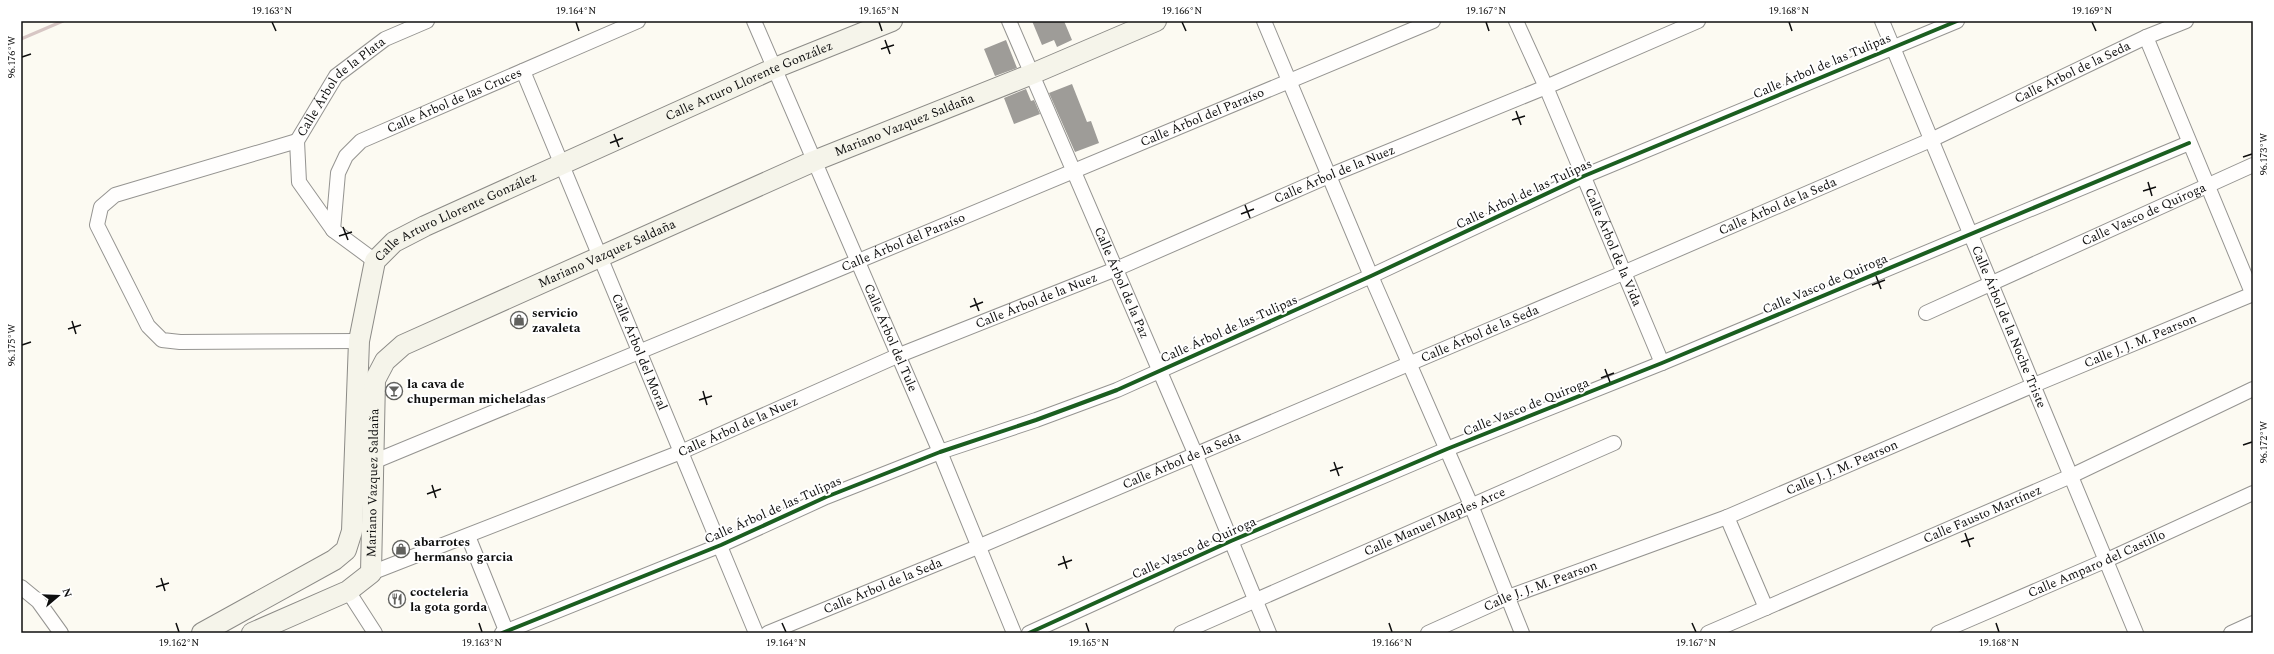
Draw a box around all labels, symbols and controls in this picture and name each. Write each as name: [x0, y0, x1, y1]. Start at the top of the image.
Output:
text: 19.163°N: [252, 3, 292, 19]
text: 19.164°N: [556, 3, 596, 19]
text: 19.165°N: [859, 3, 899, 19]
text: 19.166°N: [1162, 3, 1202, 19]
text: 19.167°N: [1466, 3, 1506, 19]
text: 19.168°N: [1769, 3, 1809, 19]
text: 19.169°N: [2072, 3, 2112, 19]
street label: Calle Árbol de las Tulipas: [1750, 28, 1894, 104]
street label: Calle Árbol de la Plata: [292, 32, 390, 141]
text: 96.176°W: [4, 36, 20, 78]
street label: Calle Arturo Llorente González: [662, 36, 836, 126]
street label: Calle Árbol de la Seda: [2011, 36, 2134, 109]
street label: Calle Árbol de las Cruces: [384, 62, 525, 139]
street label: Calle Árbol del Paraíso: [1137, 82, 1267, 152]
street label: Mariano Vazquez Saldaña: [831, 88, 978, 162]
text: 96.173°W: [2256, 133, 2272, 175]
street label: Calle Árbol de la Nuez: [1271, 140, 1398, 209]
street label: Calle Árbol de las Tulipas: [1453, 154, 1595, 234]
street label: Calle Arturo Llorente González: [370, 167, 540, 266]
street label: Calle Árbol de la Seda: [1715, 172, 1840, 241]
street label: Calle Vasco de Quiroga: [2078, 177, 2210, 251]
street label: Calle Árbol de la Vida: [1579, 185, 1647, 310]
street label: Calle Árbol del Paraíso: [838, 207, 968, 277]
street label: Mariano Vazquez Saldaña: [535, 214, 680, 293]
street label: Calle Árbol de la Paz: [1089, 224, 1155, 342]
street label: Calle Árbol de la Noche Triste: [1966, 242, 2052, 411]
street label: Calle Vasco de Quiroga: [1759, 248, 1891, 319]
street label: Calle Árbol de la Nuez: [972, 267, 1100, 334]
street label: Calle Árbol del Tule: [859, 281, 923, 395]
street label: Calle Árbol del Moral: [606, 290, 673, 414]
street label: Calle Árbol de las Tulipas: [1157, 290, 1301, 368]
street label: Calle Árbol de la Seda: [1417, 300, 1542, 368]
place label: servicio zavaleta: [532, 303, 581, 338]
street label: Calle J. J. M. Pearson: [2081, 308, 2200, 373]
shop icon: servicio zavaleta: [509, 310, 529, 330]
text: 96.175°W: [4, 324, 20, 366]
street label: Calle Vasco de Quiroga: [1460, 372, 1593, 441]
place label: la cava de chuperman micheladas: [407, 374, 546, 409]
bar icon: la cava de chuperman micheladas: [384, 381, 404, 401]
street label: Calle Árbol de la Nuez: [674, 391, 801, 462]
street label: Mariano Vazquez Saldaña: [361, 408, 384, 558]
text: 96.172°W: [2256, 421, 2272, 463]
street label: Calle Árbol de la Seda: [1119, 426, 1244, 494]
street label: Calle J. J. M. Pearson: [1783, 434, 1902, 501]
street label: Calle Árbol de las Tulipas: [701, 471, 845, 549]
street label: Calle Fausto Martínez: [1920, 480, 2045, 549]
street label: Calle Manuel Maples Arce: [1361, 482, 1509, 562]
street label: Calle Vasco de Quiroga: [1128, 511, 1260, 584]
street label: Calle Amparo del Castillo: [2025, 525, 2169, 603]
place label: abarrotes hermanso garcia: [414, 532, 513, 567]
shop icon: abarrotes hermanso garcia: [391, 539, 411, 559]
street label: Calle Árbol de la Seda: [820, 552, 946, 619]
street label: Calle J. J. M. Pearson: [1480, 555, 1600, 617]
north arrow: [38, 576, 78, 616]
place label: cocteleria la gota gorda: [410, 582, 487, 617]
text: N: [57, 586, 76, 600]
restaurant icon: cocteleria la gota gorda: [387, 589, 407, 609]
text: 19.162°N: [159, 635, 199, 651]
text: 19.163°N: [462, 635, 502, 651]
text: 19.164°N: [766, 635, 806, 651]
text: 19.165°N: [1069, 635, 1109, 651]
text: 19.166°N: [1372, 635, 1412, 651]
text: 19.167°N: [1676, 635, 1716, 651]
text: 19.168°N: [1979, 635, 2019, 651]

